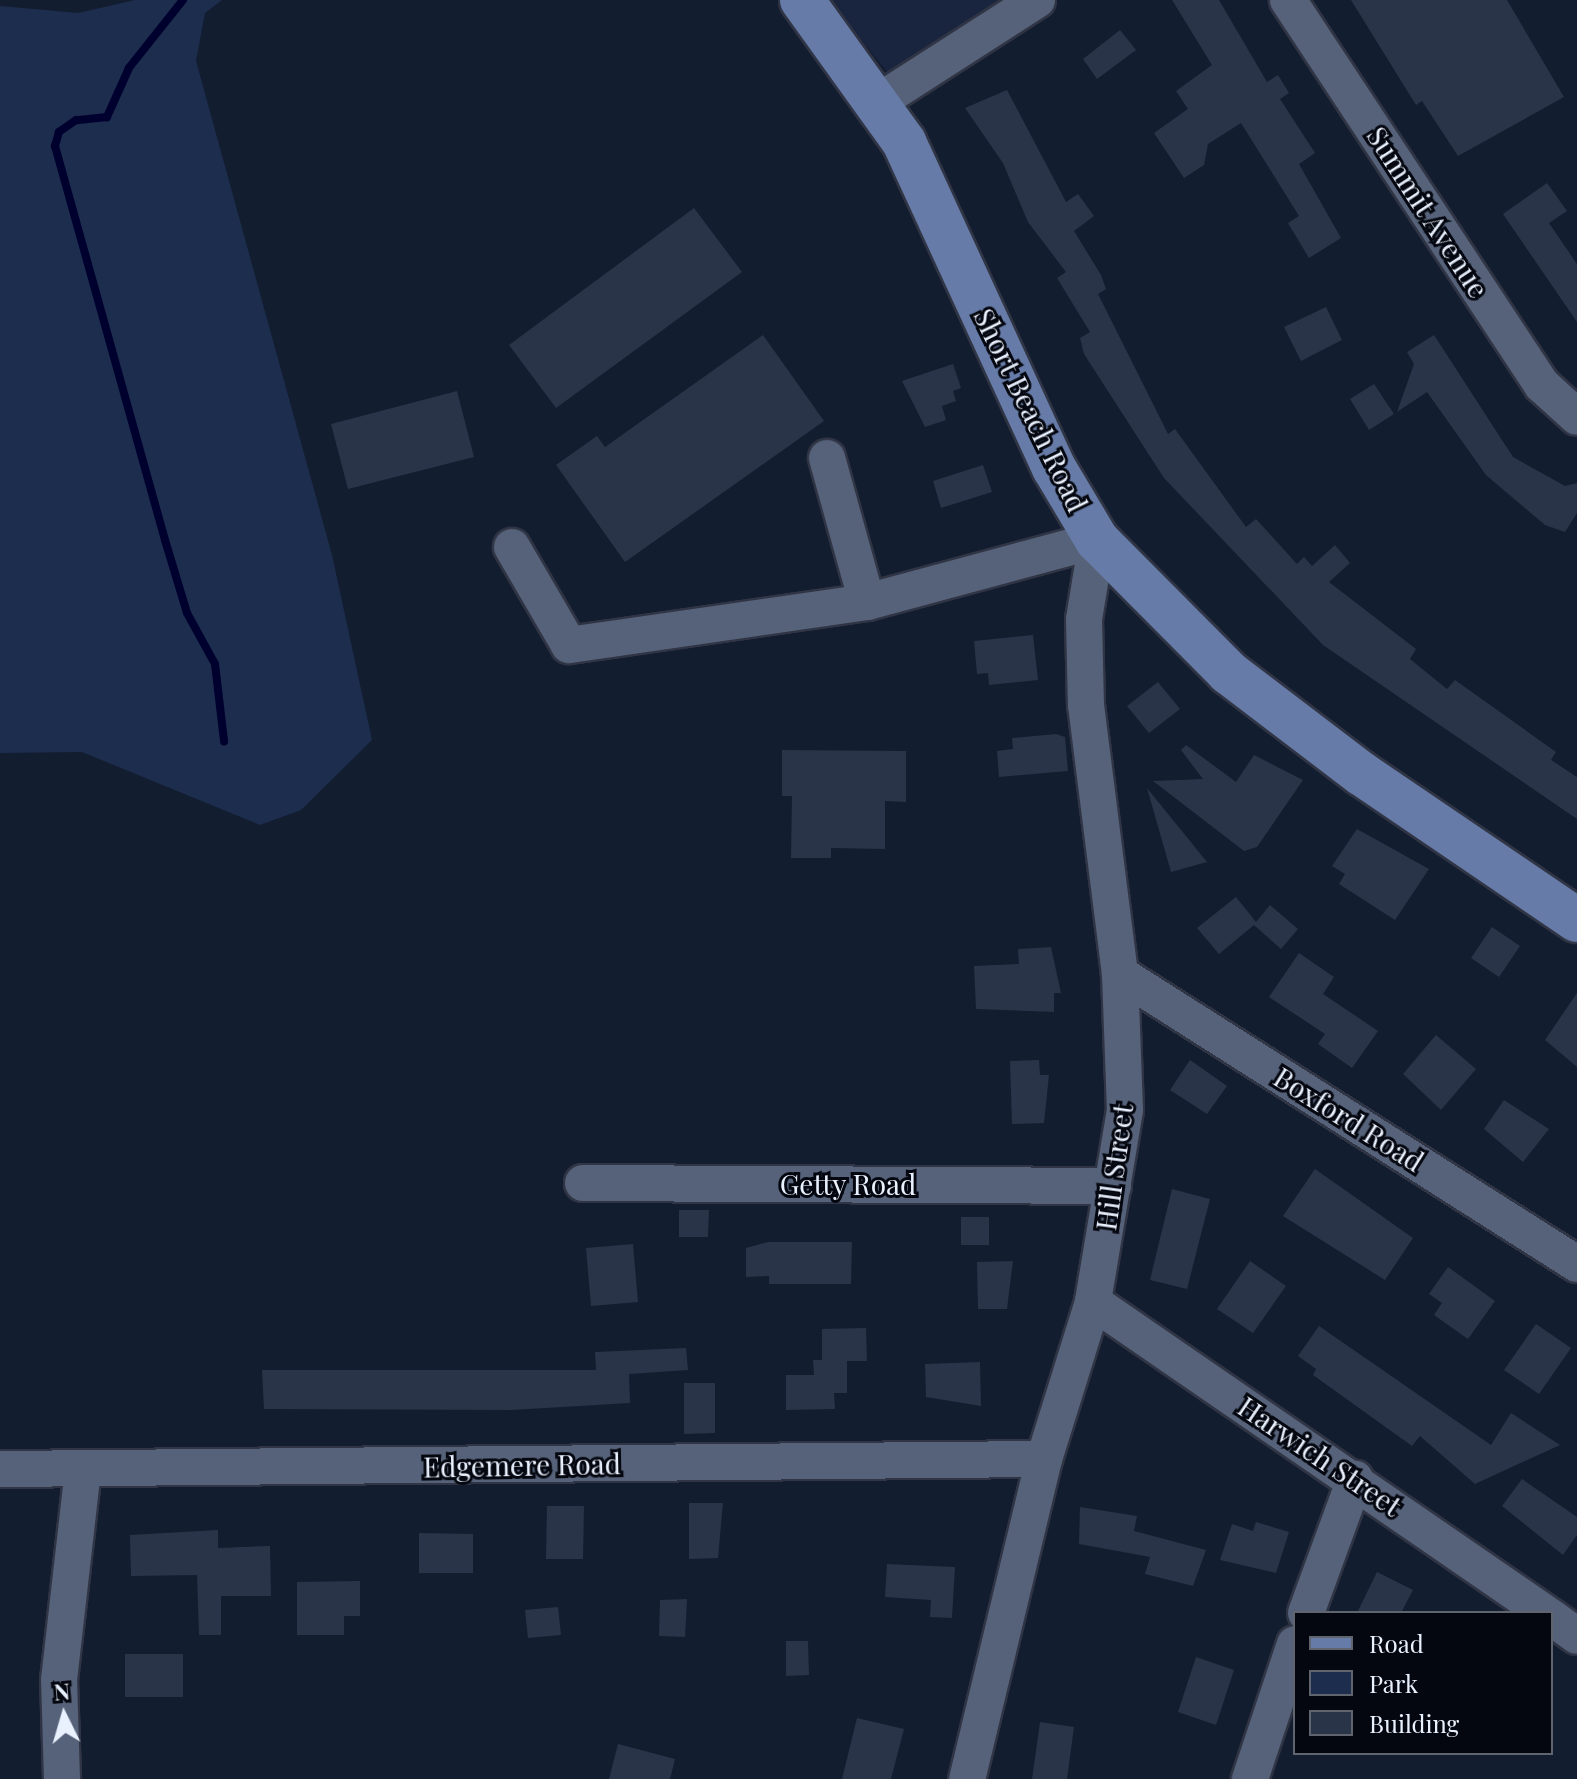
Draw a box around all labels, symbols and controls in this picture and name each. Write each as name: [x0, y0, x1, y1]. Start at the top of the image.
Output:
street label: Summit Avenue: [1360, 120, 1496, 304]
street label: Short Beach Road: [967, 303, 1095, 517]
street label: Boxford Road: [1268, 1060, 1430, 1178]
street label: Hill Street: [1088, 1101, 1140, 1233]
street label: Getty Road: [779, 1167, 917, 1201]
street label: Harwich Street: [1232, 1389, 1408, 1523]
street label: Edgemere Road: [423, 1446, 621, 1484]
legend: [1293, 1611, 1553, 1755]
text: Road: [1369, 1627, 1424, 1659]
text: Park: [1369, 1667, 1418, 1699]
north arrow: [24, 1675, 104, 1755]
text: N: [53, 1675, 71, 1707]
text: Building: [1369, 1707, 1459, 1739]

